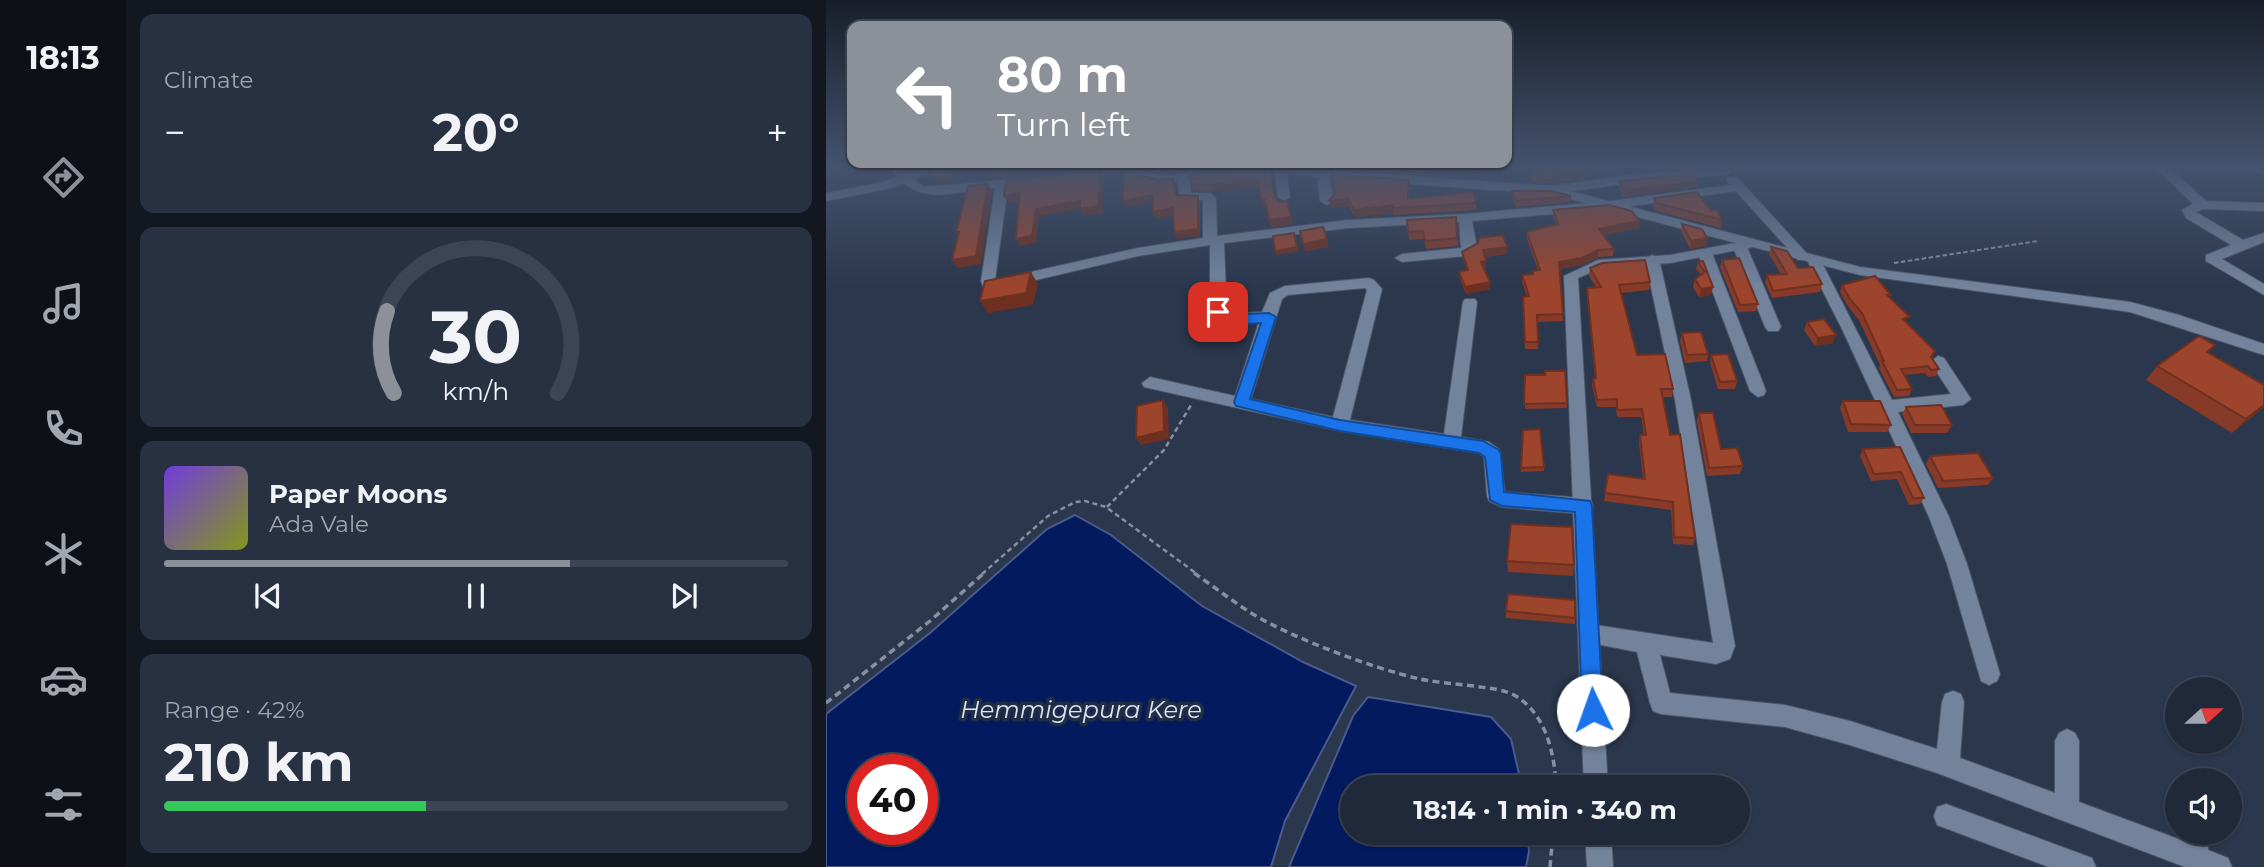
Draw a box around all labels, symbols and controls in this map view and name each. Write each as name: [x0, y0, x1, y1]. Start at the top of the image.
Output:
text: 18:13: [26, 38, 100, 77]
text: 80 m: [997, 45, 1128, 104]
icon: left: [882, 49, 973, 140]
text: Climate: [164, 66, 253, 94]
text: 20°: [432, 101, 520, 164]
text: Turn left: [997, 105, 1131, 144]
text: −: [164, 109, 186, 156]
text: +: [766, 109, 788, 156]
icon: directions: [39, 153, 88, 202]
icon: music: [39, 279, 88, 328]
pin: [1188, 282, 1248, 342]
text: 30: [429, 293, 522, 381]
icon: arrive: [1199, 293, 1237, 331]
text: km/h: [443, 376, 509, 406]
icon: phone: [39, 404, 88, 453]
text: Paper Moons: [269, 478, 447, 510]
text: Ada Vale: [269, 510, 369, 538]
icon: climate: [39, 529, 88, 578]
icon: previous: [249, 577, 287, 615]
icon: pause: [457, 577, 495, 615]
icon: next: [665, 577, 703, 615]
icon: car: [39, 655, 88, 704]
position arrow: [1556, 673, 1630, 747]
north arrow: [2165, 677, 2242, 754]
map controls: [2165, 677, 2242, 845]
water label: Hemmigepura Kere: [960, 695, 1202, 724]
text: Range · 42%: [164, 696, 305, 724]
text: 210 km: [164, 731, 354, 794]
speed limit sign: 40: [847, 754, 938, 845]
button: sound: [2165, 768, 2242, 845]
icon: filters: [39, 780, 88, 829]
text: 18:14 · 1 min · 340 m: [1413, 794, 1677, 826]

